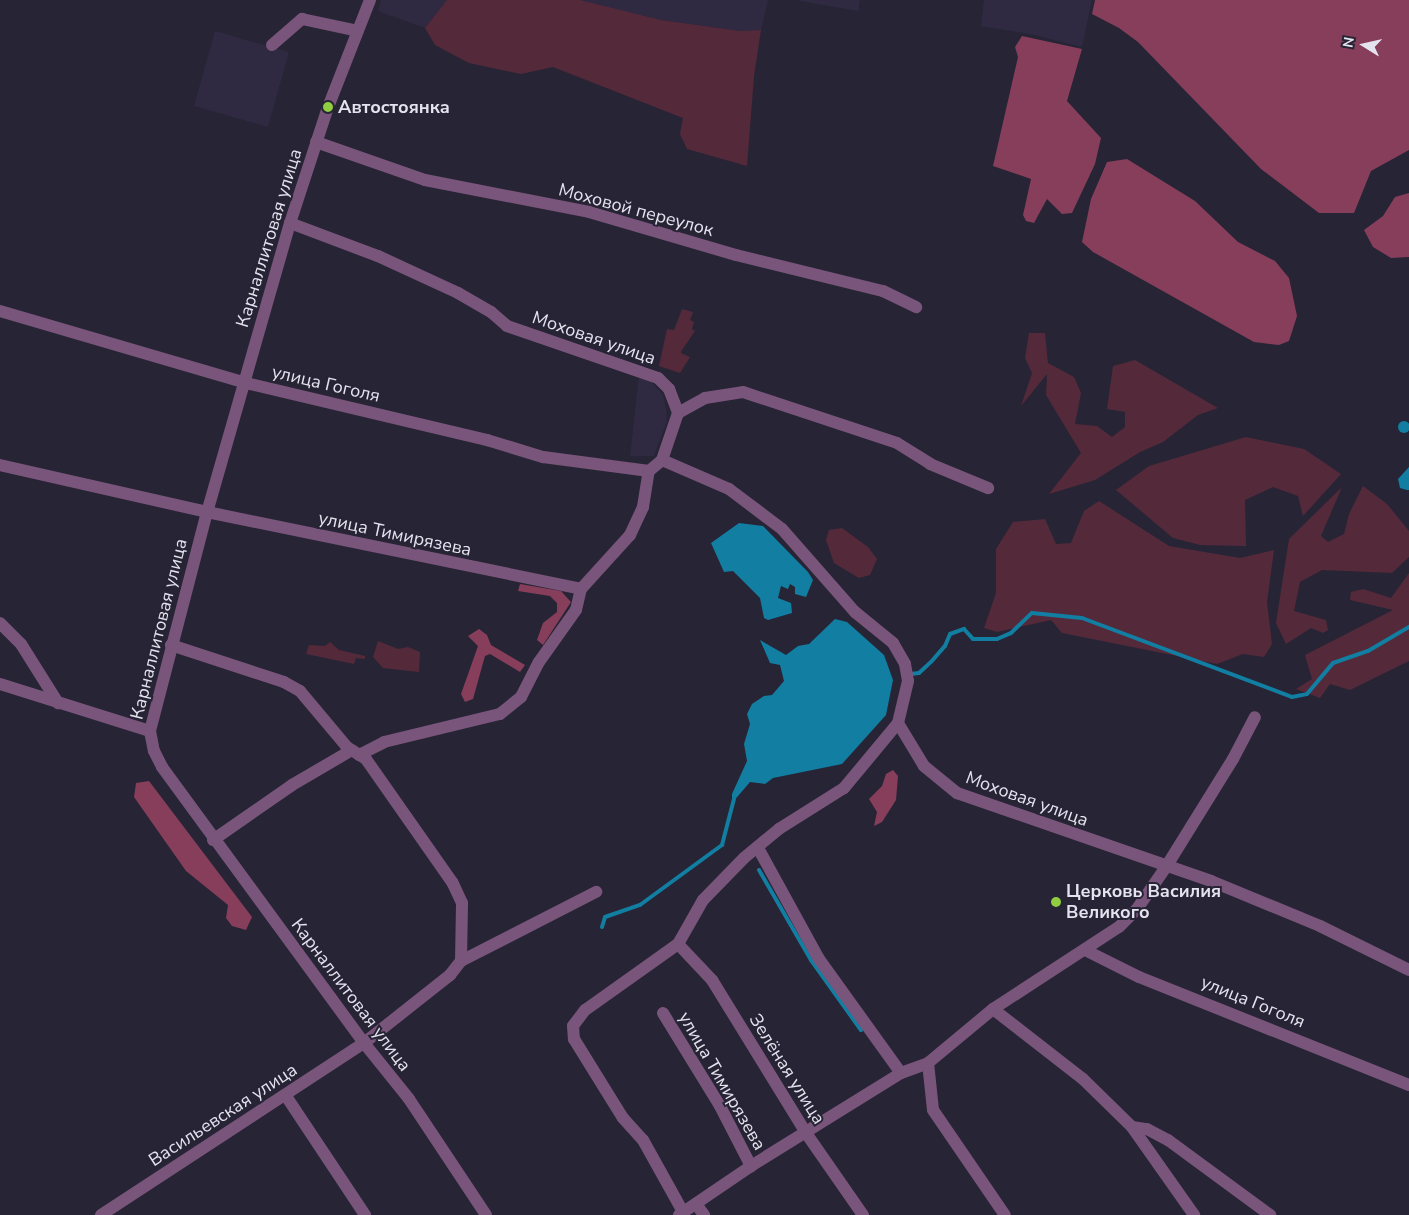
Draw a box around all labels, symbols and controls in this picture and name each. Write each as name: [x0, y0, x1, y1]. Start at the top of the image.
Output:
north arrow: [1339, 20, 1389, 70]
text: N: [1338, 36, 1359, 49]
place label: Автостоянка: [338, 96, 450, 118]
marker: Автостоянка: [322, 101, 334, 113]
street label: Карналлитовая улица: [232, 146, 306, 330]
street label: Моховой переулок: [556, 179, 716, 241]
street label: Моховая улица: [529, 307, 659, 369]
street label: улица Гоголя: [270, 361, 382, 407]
street label: улица Тимирязева: [317, 507, 473, 561]
street label: Карналлитовая улица: [126, 536, 192, 722]
street label: Моховая улица: [963, 767, 1091, 831]
place label: Церковь Василия Великого: [1066, 881, 1221, 924]
marker: Церковь Василия Великого: [1050, 896, 1062, 908]
street label: Карналлитовая улица: [287, 914, 415, 1076]
street label: улица Гоголя: [1198, 971, 1308, 1033]
street label: улица Тимирязева: [674, 1008, 770, 1154]
street label: Зелёная улица: [744, 1010, 830, 1128]
street label: Васильевская улица: [145, 1059, 301, 1171]

